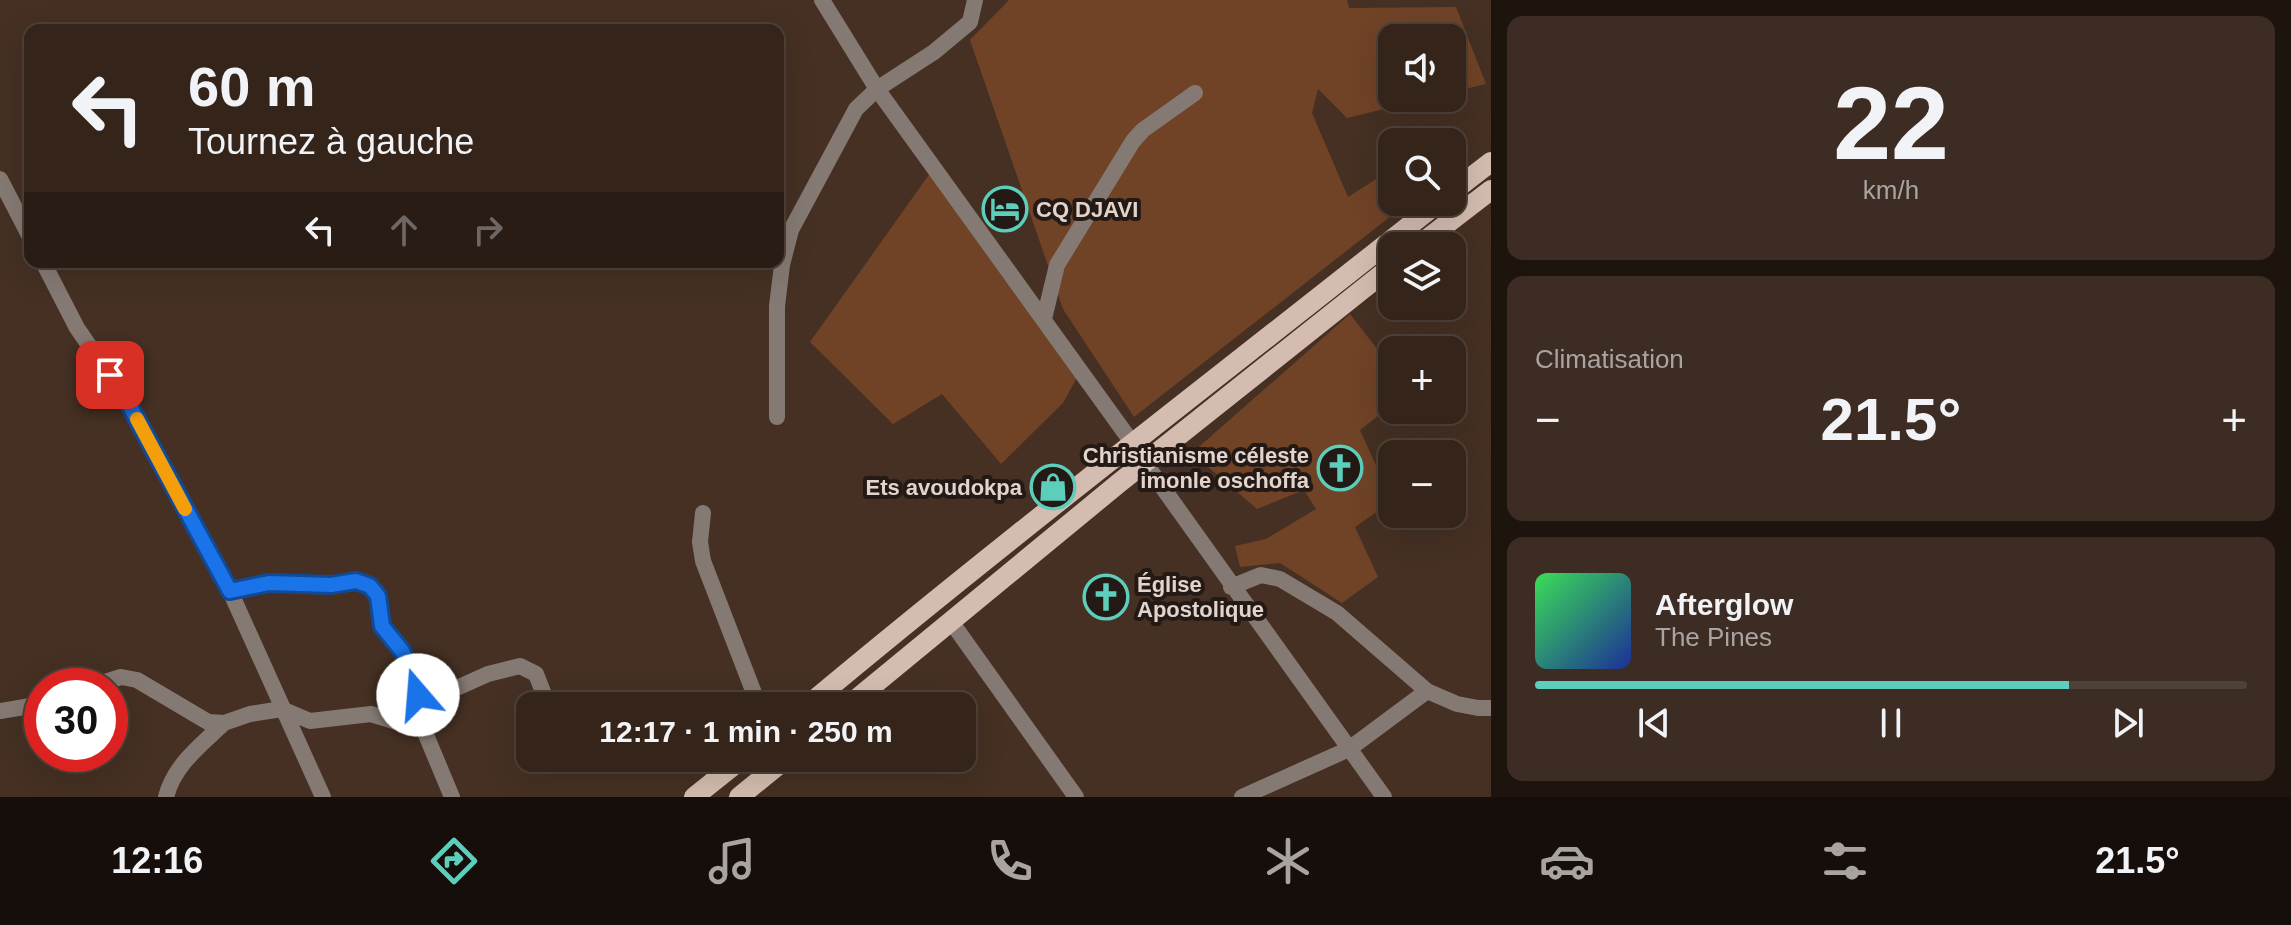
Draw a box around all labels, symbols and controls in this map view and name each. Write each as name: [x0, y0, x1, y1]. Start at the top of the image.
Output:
map controls: [1378, 24, 1466, 528]
button: sound: [1378, 24, 1466, 112]
text: 60 m: [188, 55, 316, 118]
icon: left: [56, 56, 160, 160]
text: 22: [1833, 65, 1949, 181]
text: Tournez à gauche: [188, 121, 474, 162]
button: search: [1378, 128, 1466, 216]
text: km/h: [1863, 175, 1919, 205]
hotel icon: CQ DJAVI: [981, 185, 1029, 233]
place label: CQ DJAVI: [1036, 197, 1138, 222]
icon: left: [298, 208, 342, 252]
icon: ahead: [382, 208, 426, 252]
icon: right: [466, 208, 510, 252]
button: layers: [1378, 232, 1466, 320]
button: +: [1378, 336, 1466, 424]
pin: [76, 341, 144, 409]
text: Climatisation: [1535, 344, 1684, 374]
icon: arrive: [88, 353, 132, 397]
text: 21.5°: [1821, 386, 1961, 453]
text: −: [1535, 395, 1561, 444]
text: +: [2221, 395, 2247, 444]
button: −: [1378, 440, 1466, 528]
place label: Christianisme céleste imonle oschoffa: [1083, 443, 1310, 493]
church icon: Christianisme céleste imonle oschoffa: [1316, 444, 1364, 492]
shop icon: Ets avoudokpa: [1029, 463, 1077, 511]
place label: Ets avoudokpa: [866, 475, 1023, 500]
place label: Église Apostolique: [1137, 572, 1264, 622]
church icon: Église Apostolique: [1082, 573, 1130, 621]
text: Afterglow: [1655, 588, 1793, 621]
text: The Pines: [1655, 622, 1772, 652]
position arrow: [376, 653, 460, 737]
speed limit sign: 30: [24, 668, 128, 772]
icon: previous: [1632, 701, 1676, 745]
icon: pause: [1869, 701, 1913, 745]
icon: next: [2106, 701, 2150, 745]
text: 12:17 · 1 min · 250 m: [599, 715, 893, 748]
icon: directions: [426, 833, 482, 889]
icon: music: [704, 833, 760, 889]
icon: phone: [982, 833, 1038, 889]
icon: climate: [1260, 833, 1316, 889]
icon: car: [1539, 833, 1595, 889]
icon: filters: [1817, 833, 1873, 889]
text: 12:16: [111, 840, 203, 881]
text: 21.5°: [2095, 840, 2180, 881]

